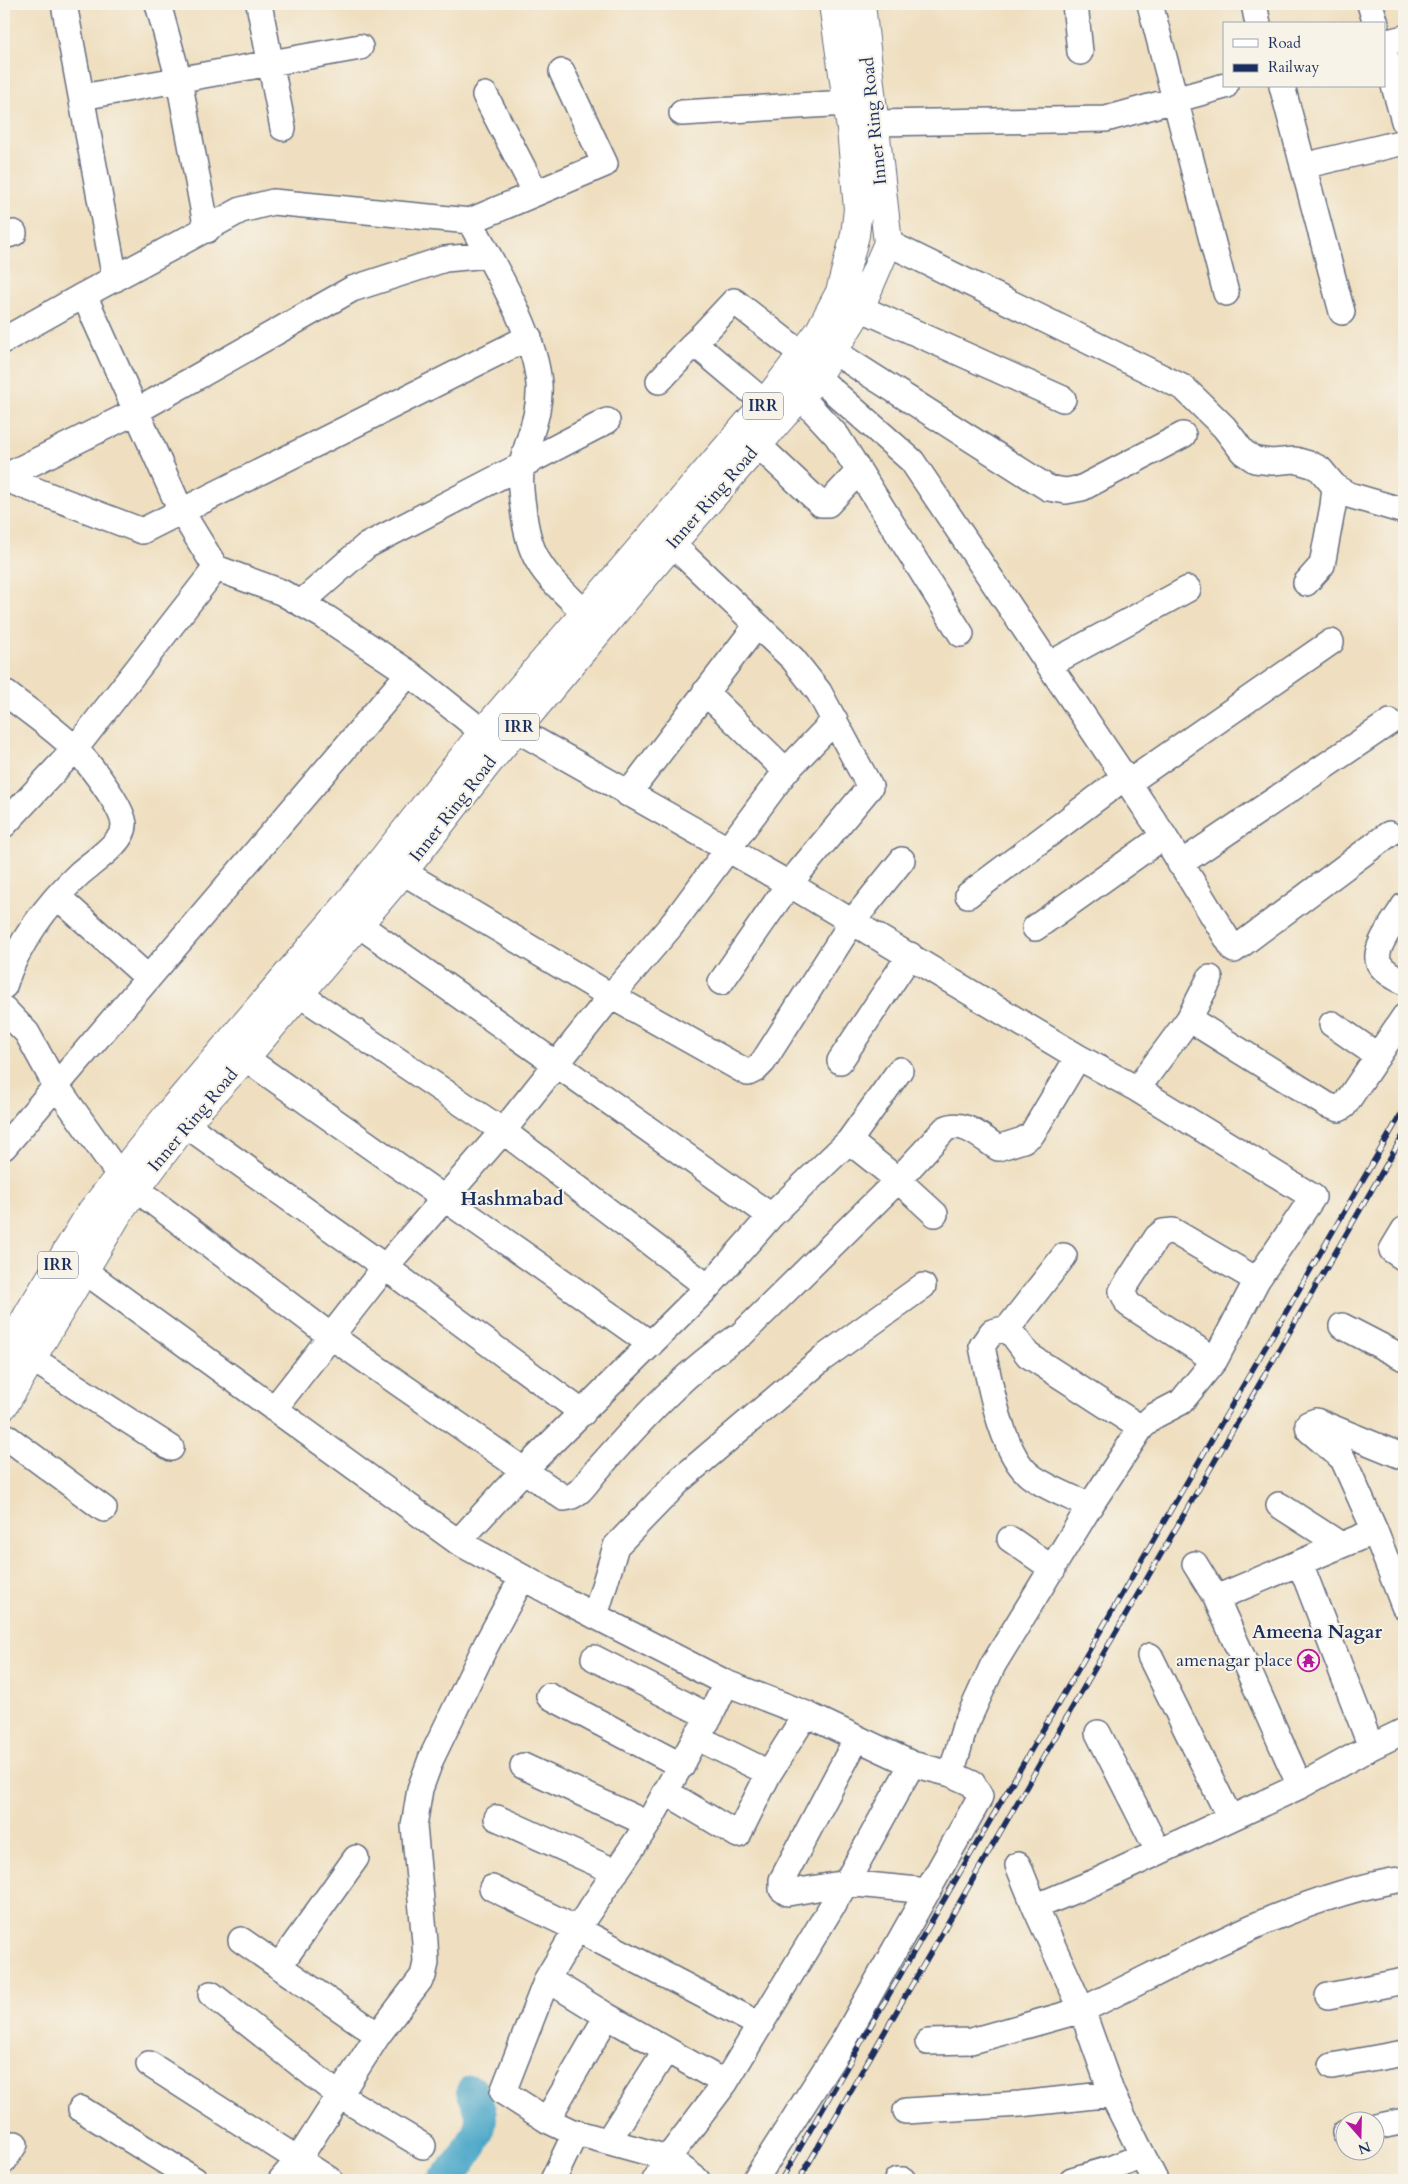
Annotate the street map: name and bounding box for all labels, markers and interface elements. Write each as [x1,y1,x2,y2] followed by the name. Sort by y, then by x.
[1223,22,1386,88] legend
[1268,33,1301,53] text: Road
[855,55,893,186] street label: Inner Ring Road
[1268,57,1319,77] text: Railway
[743,392,783,420] road number: IRR
[660,441,764,555] street label: Inner Ring Road
[499,714,539,740] road number: IRR
[404,750,503,867] street label: Inner Ring Road
[142,1062,244,1177] street label: Inner Ring Road
[460,1186,564,1212] district label: Hashmabad
[38,1252,78,1278] road number: IRR
[1252,1619,1382,1645] district label: Ameena Nagar
[1176,1648,1293,1673] place label: amenagar place
[1297,1648,1321,1672] temple icon: amenagar place
[1336,2112,1386,2162] north arrow
[1355,2137,1373,2159] text: N

